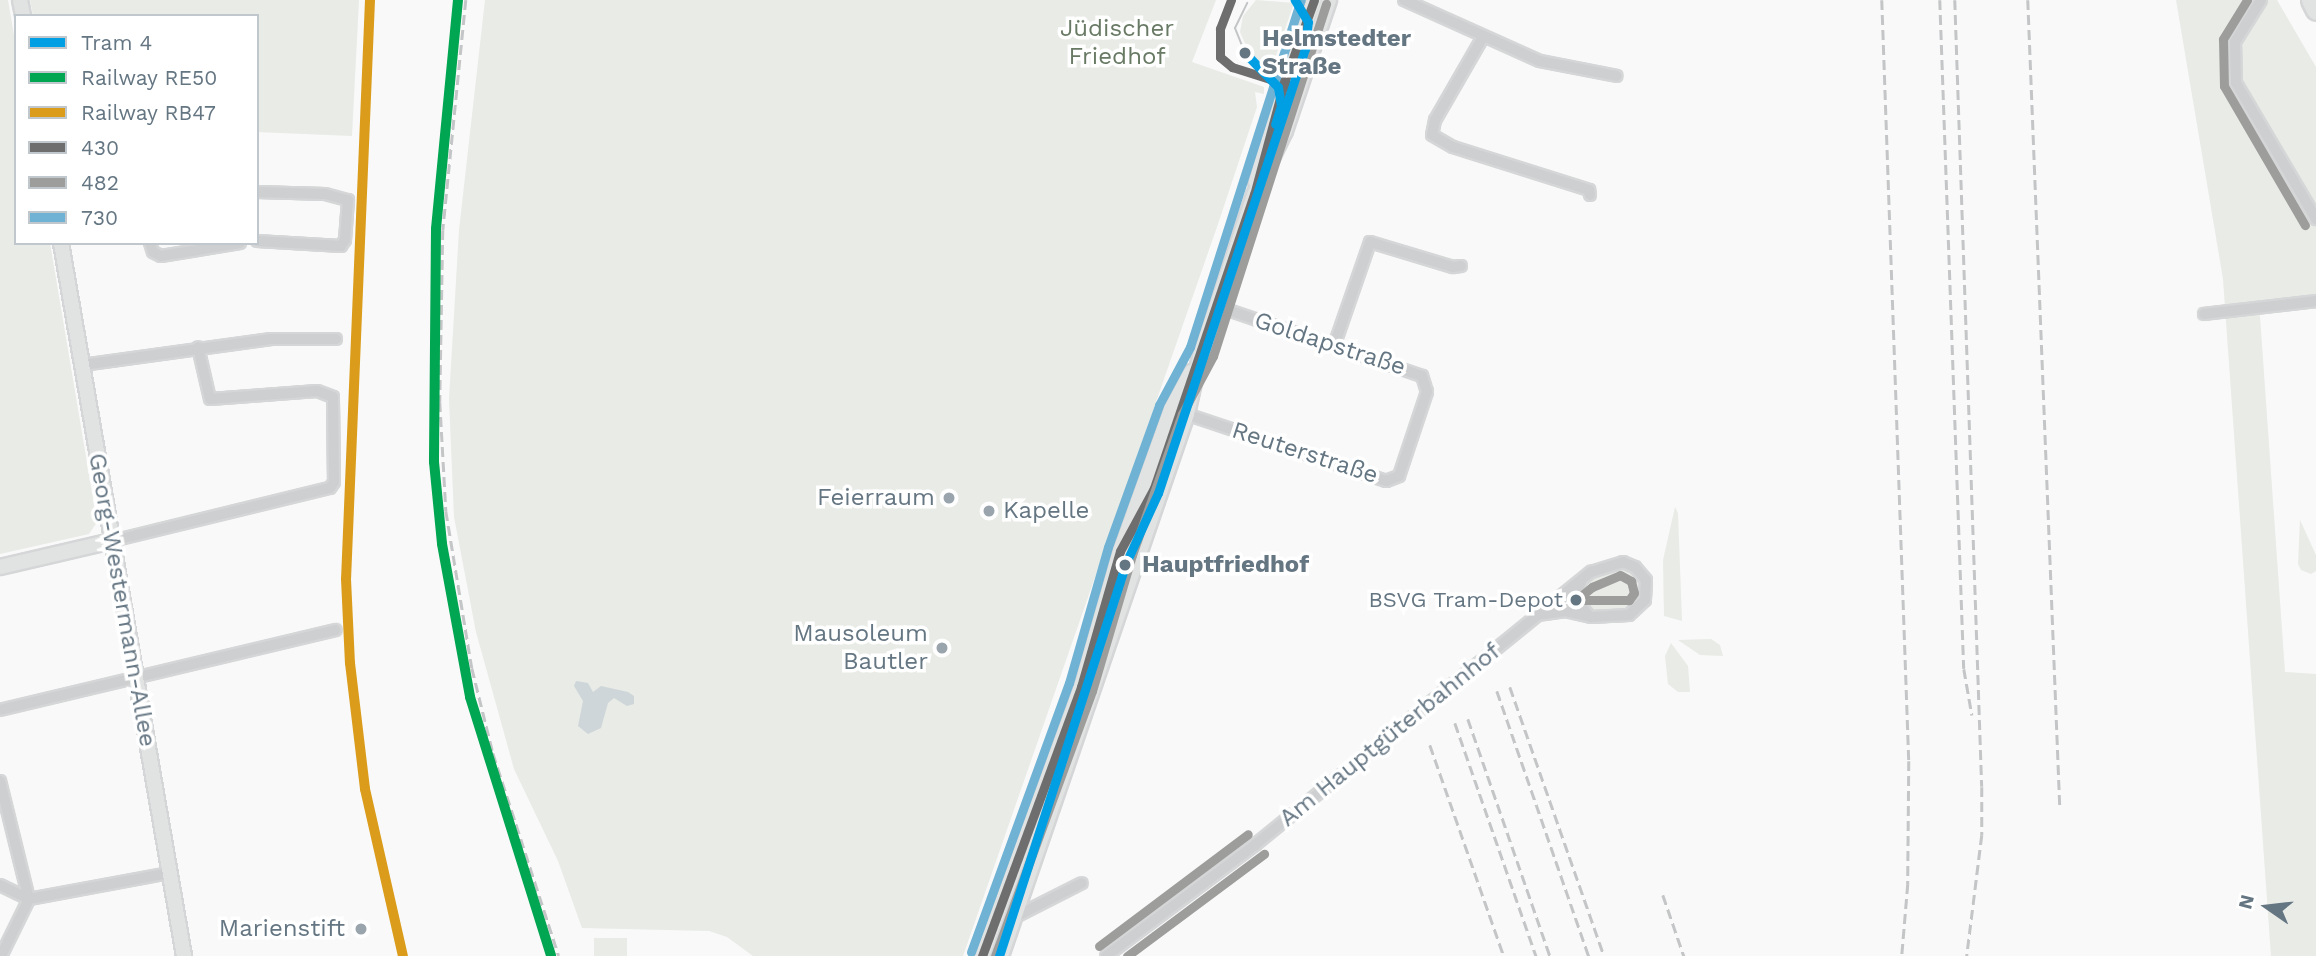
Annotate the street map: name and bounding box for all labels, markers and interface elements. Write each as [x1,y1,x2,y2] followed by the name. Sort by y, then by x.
[14,14,259,245] legend
[1060,15,1174,71] park label: Jüdischer Friedhof
[1262,25,1411,81] place label: Helmstedter Straße
[81,30,152,55] text: Tram 4
[1234,42,1256,64] marker: Helmstedter Straße
[81,65,217,90] text: Railway RE50
[81,100,216,125] text: Railway RB47
[81,135,119,160] text: 430
[81,170,119,195] text: 482
[81,205,118,230] text: 730
[1251,306,1409,382] street label: Goldapstraße
[1228,416,1382,490] street label: Reuterstraße
[82,451,162,749] street label: Georg-Westermann-Allee
[817,484,935,512] place label: Feierraum
[941,490,957,506] marker: Feierraum
[1003,497,1089,525] place label: Kapelle
[981,503,997,519] marker: Kapelle
[1142,551,1309,579] place label: Hauptfriedhof
[1114,554,1136,576] marker: Hauptfriedhof
[1368,587,1563,613] place label: BSVG Tram-Depot
[1569,593,1583,607] marker: BSVG Tram-Depot
[793,620,928,676] place label: Mausoleum Bautler
[1274,637,1506,833] street label: Am Hauptgüterbahnhof
[934,640,950,656] marker: Mausoleum Bautler
[2232,872,2302,942] north arrow
[2233,892,2259,911] text: N
[219,915,345,943] place label: Marienstift
[351,919,371,939] marker: Marienstift

